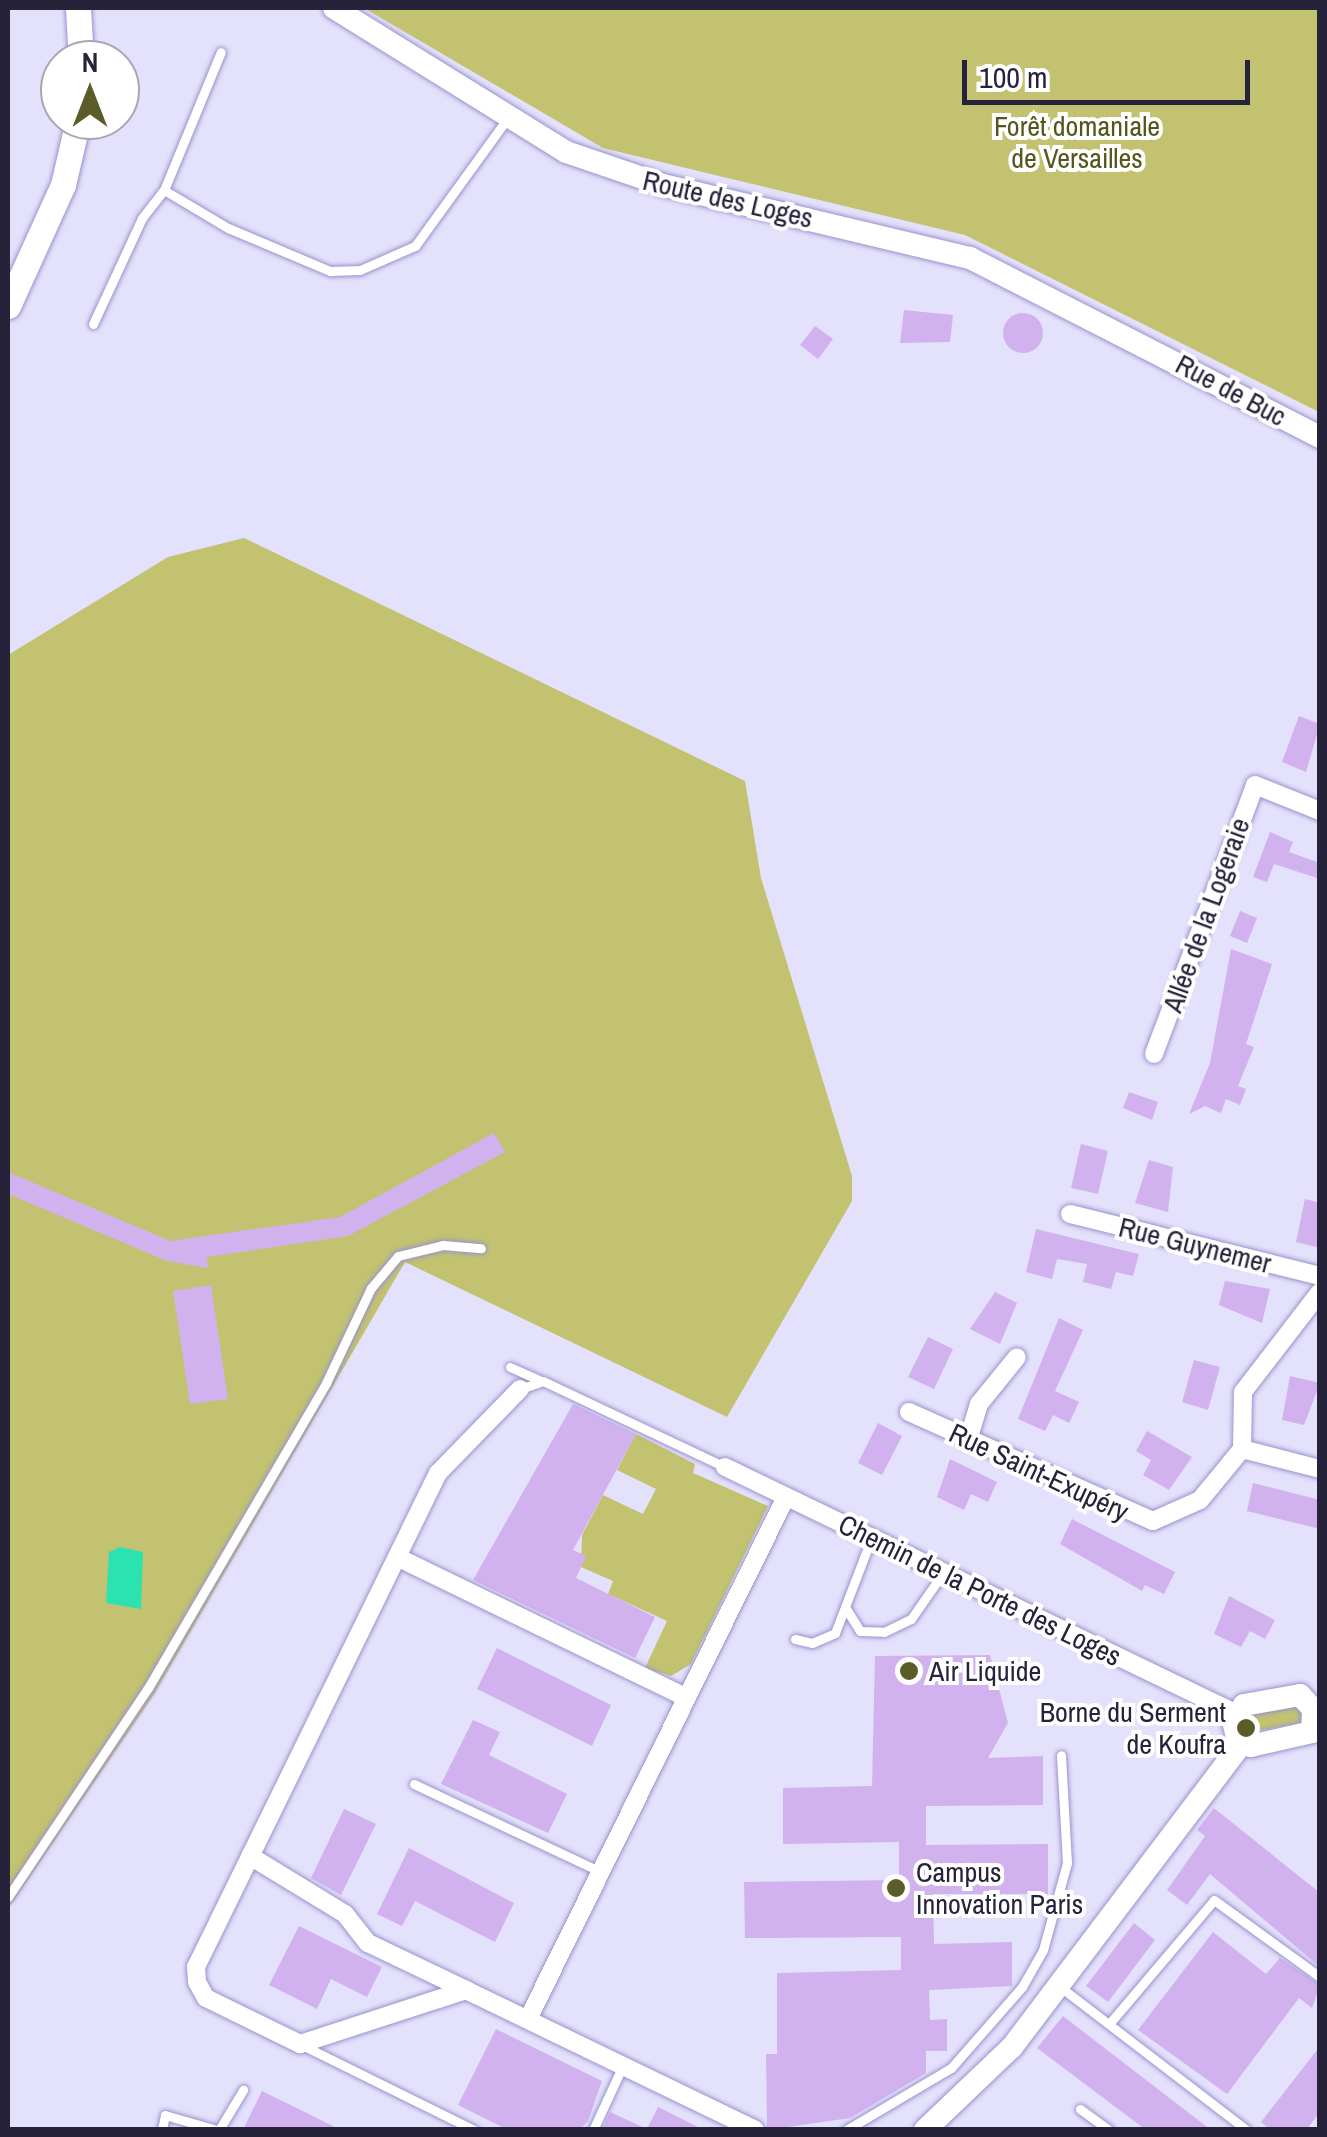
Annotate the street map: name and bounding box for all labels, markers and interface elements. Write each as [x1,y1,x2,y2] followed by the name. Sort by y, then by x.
[40,40,140,140] north arrow
[967,40,1254,102] scale bar
[82,43,98,81] text: N
[979,57,1047,97] text: 100 m
[994,109,1160,175] park label: Forêt domaniale de Versailles
[640,163,816,235] street label: Route des Loges
[1170,347,1292,433] street label: Rue de Buc
[1155,813,1257,1017] street label: Allée de la Logeraie
[1115,1210,1275,1280] street label: Rue Guynemer
[944,1416,1134,1528] street label: Rue Saint-Exupéry
[833,1507,1127,1673] street label: Chemin de la Porte des Loges
[929,1654,1041,1688] place label: Air Liquide
[898,1660,920,1682] marker: Air Liquide
[1040,1695,1226,1761] place label: Borne du Serment de Koufra
[1235,1717,1257,1739] marker: Borne du Serment de Koufra
[916,1855,1083,1921] place label: Campus Innovation Paris
[885,1877,907,1899] marker: Campus Innovation Paris

